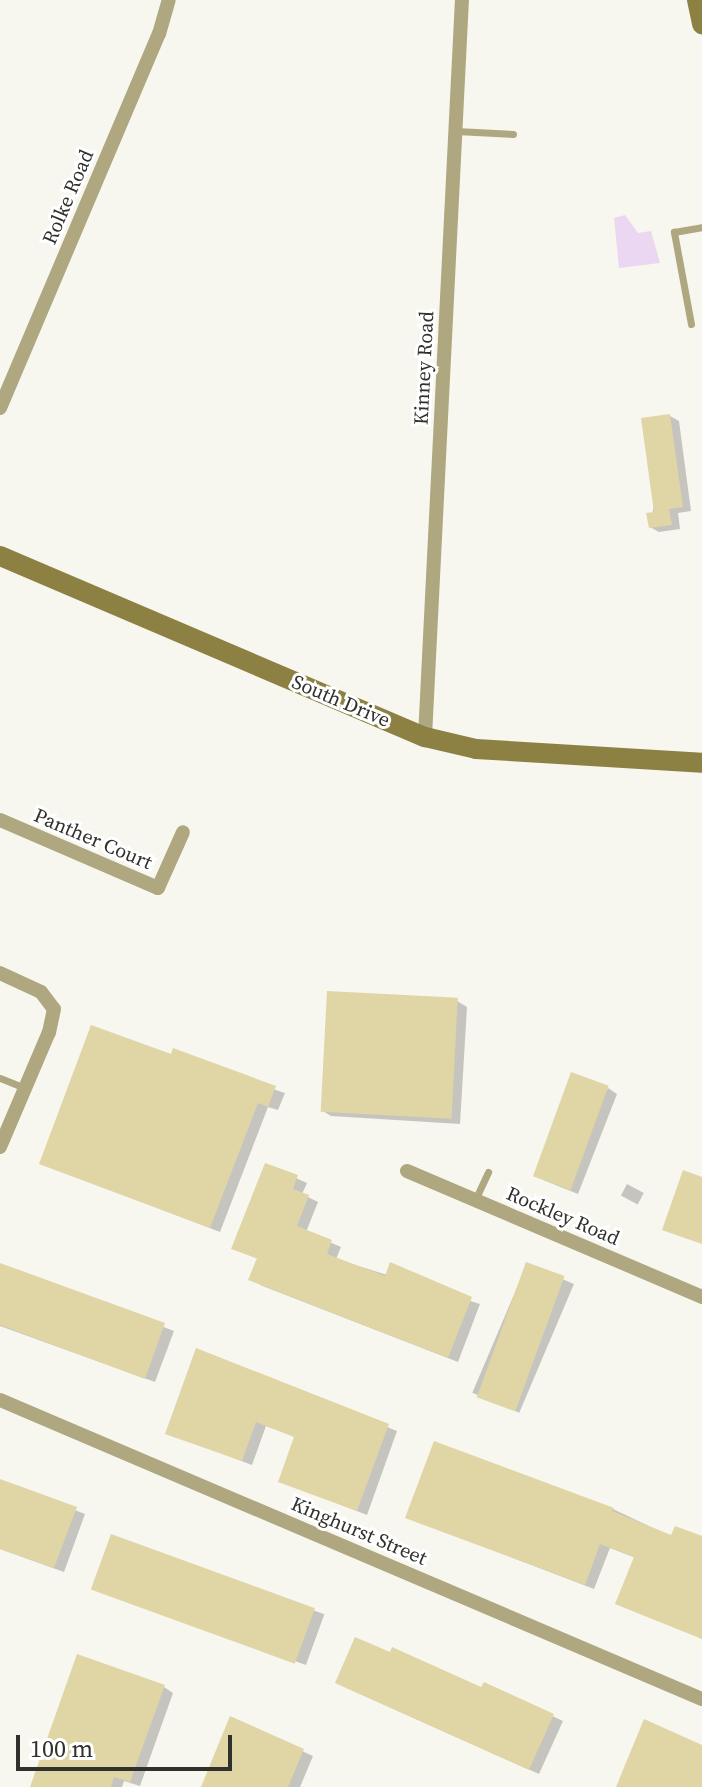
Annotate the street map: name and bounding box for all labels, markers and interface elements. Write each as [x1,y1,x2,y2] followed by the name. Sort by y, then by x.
[37,146,99,248] street label: Rolke Road
[409,311,439,425] street label: Kinney Road
[288,670,394,732] street label: South Drive
[30,803,156,875] street label: Panther Court
[503,1181,623,1251] street label: Rockley Road
[288,1492,430,1570] street label: Kinghurst Street
[20,1719,236,1769] scale bar
[30,1732,93,1765] text: 100 m

